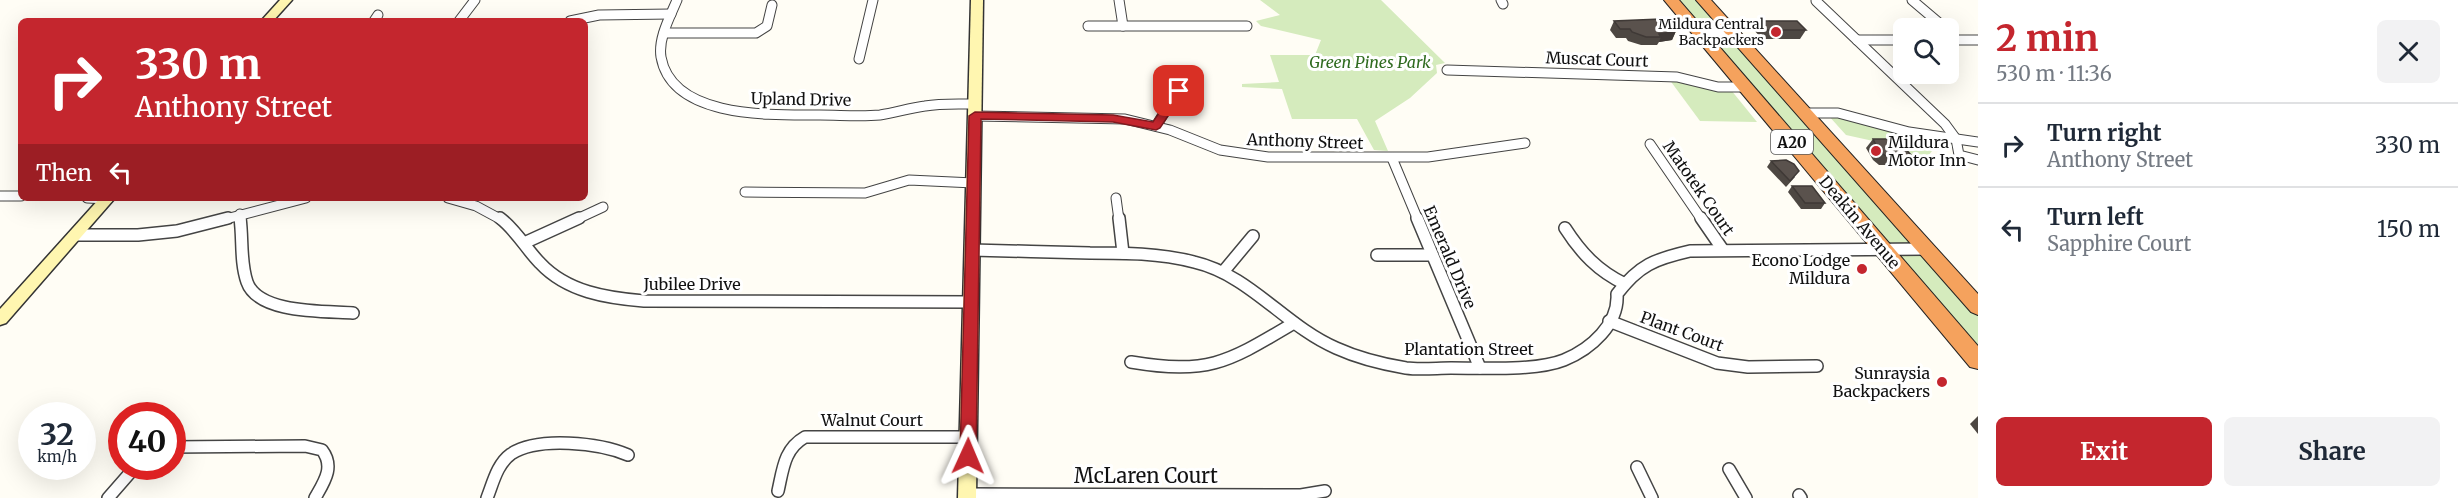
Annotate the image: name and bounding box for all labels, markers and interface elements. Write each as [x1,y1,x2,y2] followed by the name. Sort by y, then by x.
[1658,15,1765,49] place label: Mildura Central Backpackers
[1996,16,2099,61] text: 2 min
[1893,18,1959,84] map controls
[1893,18,1959,84] button: search
[2377,20,2440,83] button: close
[1769,25,1783,39] marker: Mildura Central Backpackers
[135,38,261,90] text: 330 m
[36,42,114,120] icon: right
[1545,47,1649,71] street label: Muscat Court
[1309,52,1431,72] park label: Green Pines Park
[1996,61,2112,86] text: 530 m · 11:36
[1153,65,1204,116] pin
[1162,74,1195,107] icon: arrive
[751,88,851,110] street label: Upland Drive
[135,90,332,124] text: Anthony Street
[2047,119,2161,147] text: Turn right
[1245,129,1364,153] street label: Anthony Street
[1996,129,2029,162] icon: right
[1771,130,1813,154] road number: A20
[2375,131,2440,159] text: 330 m
[1888,132,1967,170] place label: Mildura Motor Inn
[1659,137,1739,240] street label: Matotek Court
[1869,144,1883,158] marker: Mildura Motor Inn
[2047,147,2193,172] text: Anthony Street
[104,156,137,189] icon: left
[36,159,92,187] text: Then
[1815,171,1905,273] street label: Deakin Avenue
[1419,203,1481,311] street label: Emerald Drive
[2047,203,2144,231] text: Turn left
[1996,213,2029,246] icon: left
[2377,215,2440,243] text: 150 m
[2047,231,2191,256] text: Sapphire Court
[1751,250,1850,288] place label: Econo Lodge Mildura
[1855,262,1869,276] marker: Econo Lodge Mildura
[642,274,741,294] street label: Jubilee Drive
[1638,307,1727,356] street label: Plant Court
[1404,339,1535,359] street label: Plantation Street
[1833,363,1930,401] place label: Sunraysia Backpackers
[1935,375,1949,389] marker: Sunraysia Backpackers
[108,402,186,480] speed limit sign: 40
[820,410,924,430] street label: Walnut Court
[40,415,74,453] text: 32
[1996,417,2212,486] button: Exit
[2224,417,2440,486] button: Share
[936,424,1000,488] position arrow
[37,447,77,466] text: km/h
[1074,463,1218,488] street label: McLaren Court

